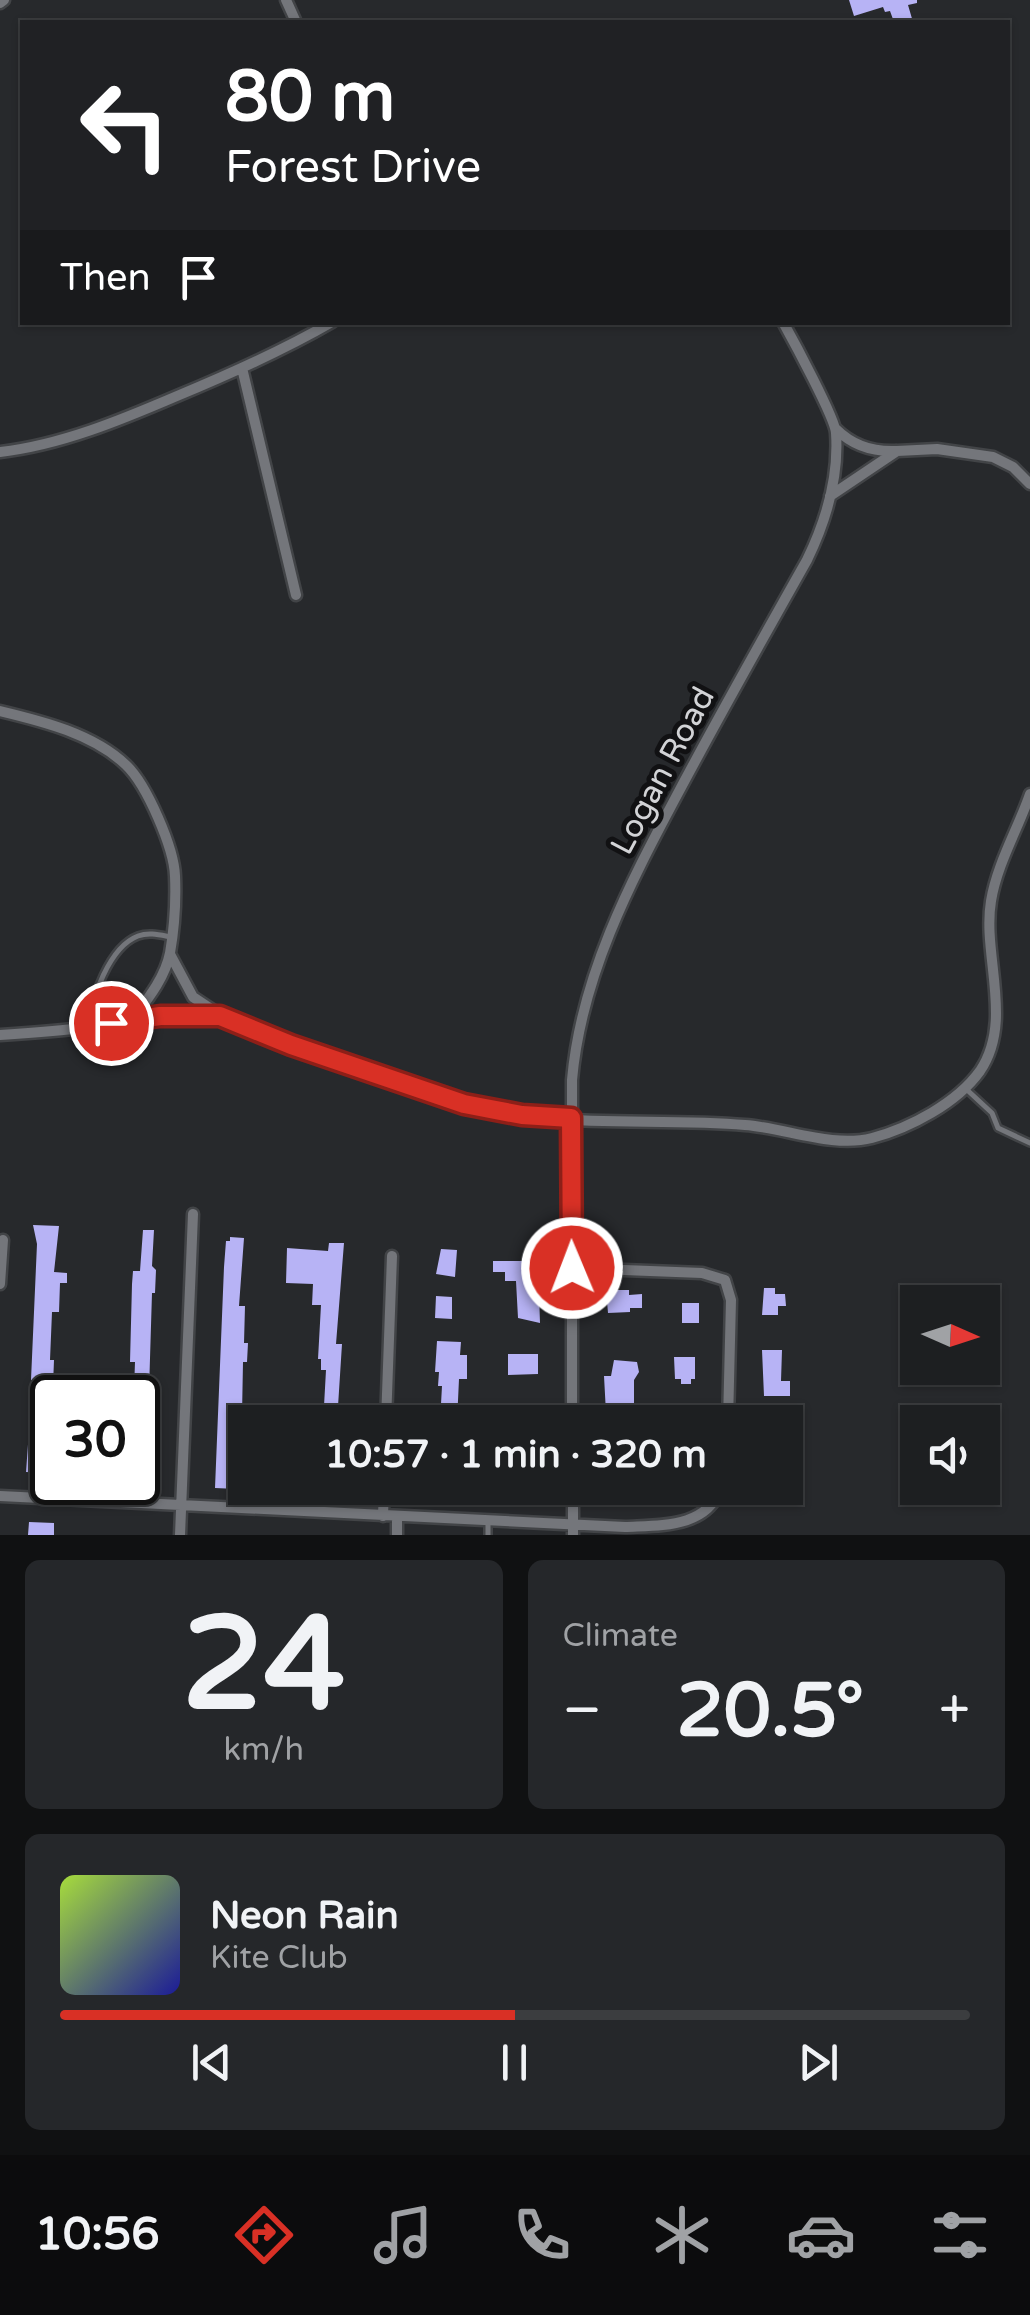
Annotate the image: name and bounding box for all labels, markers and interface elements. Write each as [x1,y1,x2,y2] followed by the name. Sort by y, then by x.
[225,56,395,140] text: 80 m
[60,60,190,190] icon: left
[225,141,481,195] text: Forest Drive
[171,250,226,305] icon: arrive
[60,255,151,301] text: Then
[603,681,723,861] street label: Logan Road
[69,981,154,1066] pin
[84,996,139,1051] icon: arrive
[520,1216,624,1320] position arrow
[900,1285,1000,1385] north arrow
[900,1285,1000,1505] map controls
[30,1375,160,1505] speed limit sign: 30
[900,1405,1000,1505] button: sound
[324,1432,707,1478] text: 10:57 · 1 min · 320 m
[182,1588,345,1744] text: 24
[563,1617,678,1655] text: Climate
[677,1666,864,1756] text: 20.5°
[563,1678,602,1744] text: −
[939,1678,970,1744] text: +
[224,1731,304,1769] text: km/h
[210,1893,399,1939] text: Neon Rain
[210,1939,348,1977] text: Kite Club
[184,2035,239,2090] icon: previous
[487,2035,542,2090] icon: pause
[791,2035,846,2090] icon: next
[229,2200,299,2270] icon: directions
[368,2200,438,2270] icon: music
[507,2200,577,2270] icon: phone
[647,2200,717,2270] icon: climate
[786,2200,856,2270] icon: car
[925,2200,995,2270] icon: filters
[35,2208,159,2262] text: 10:56

